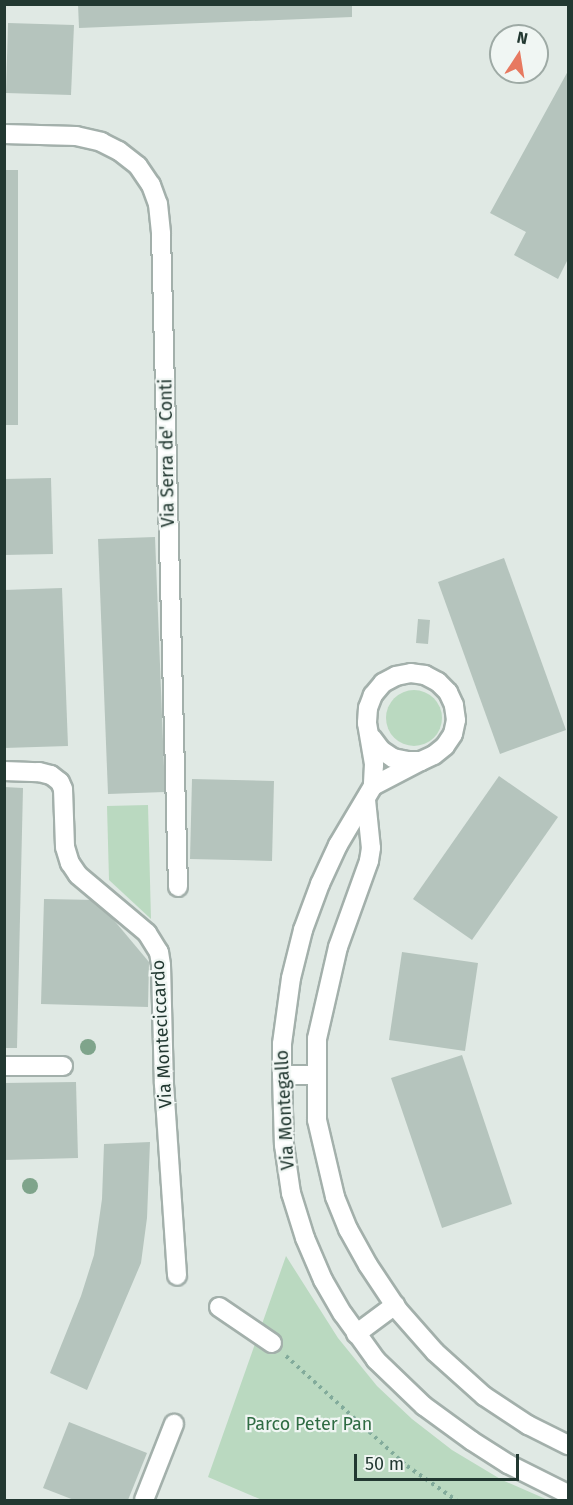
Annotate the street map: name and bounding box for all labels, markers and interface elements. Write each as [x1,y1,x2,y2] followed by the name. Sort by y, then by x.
[489,24,549,84] north arrow
[515,27,530,48] text: N
[155,379,179,527] street label: Via Serra de' Conti
[147,959,177,1109] street label: Via Monteciccardo
[271,1049,299,1171] street label: Via Montegallo
[246,1413,372,1435] park label: Parco Peter Pan
[357,1442,522,1480] scale bar
[365,1453,404,1475] text: 50 m

